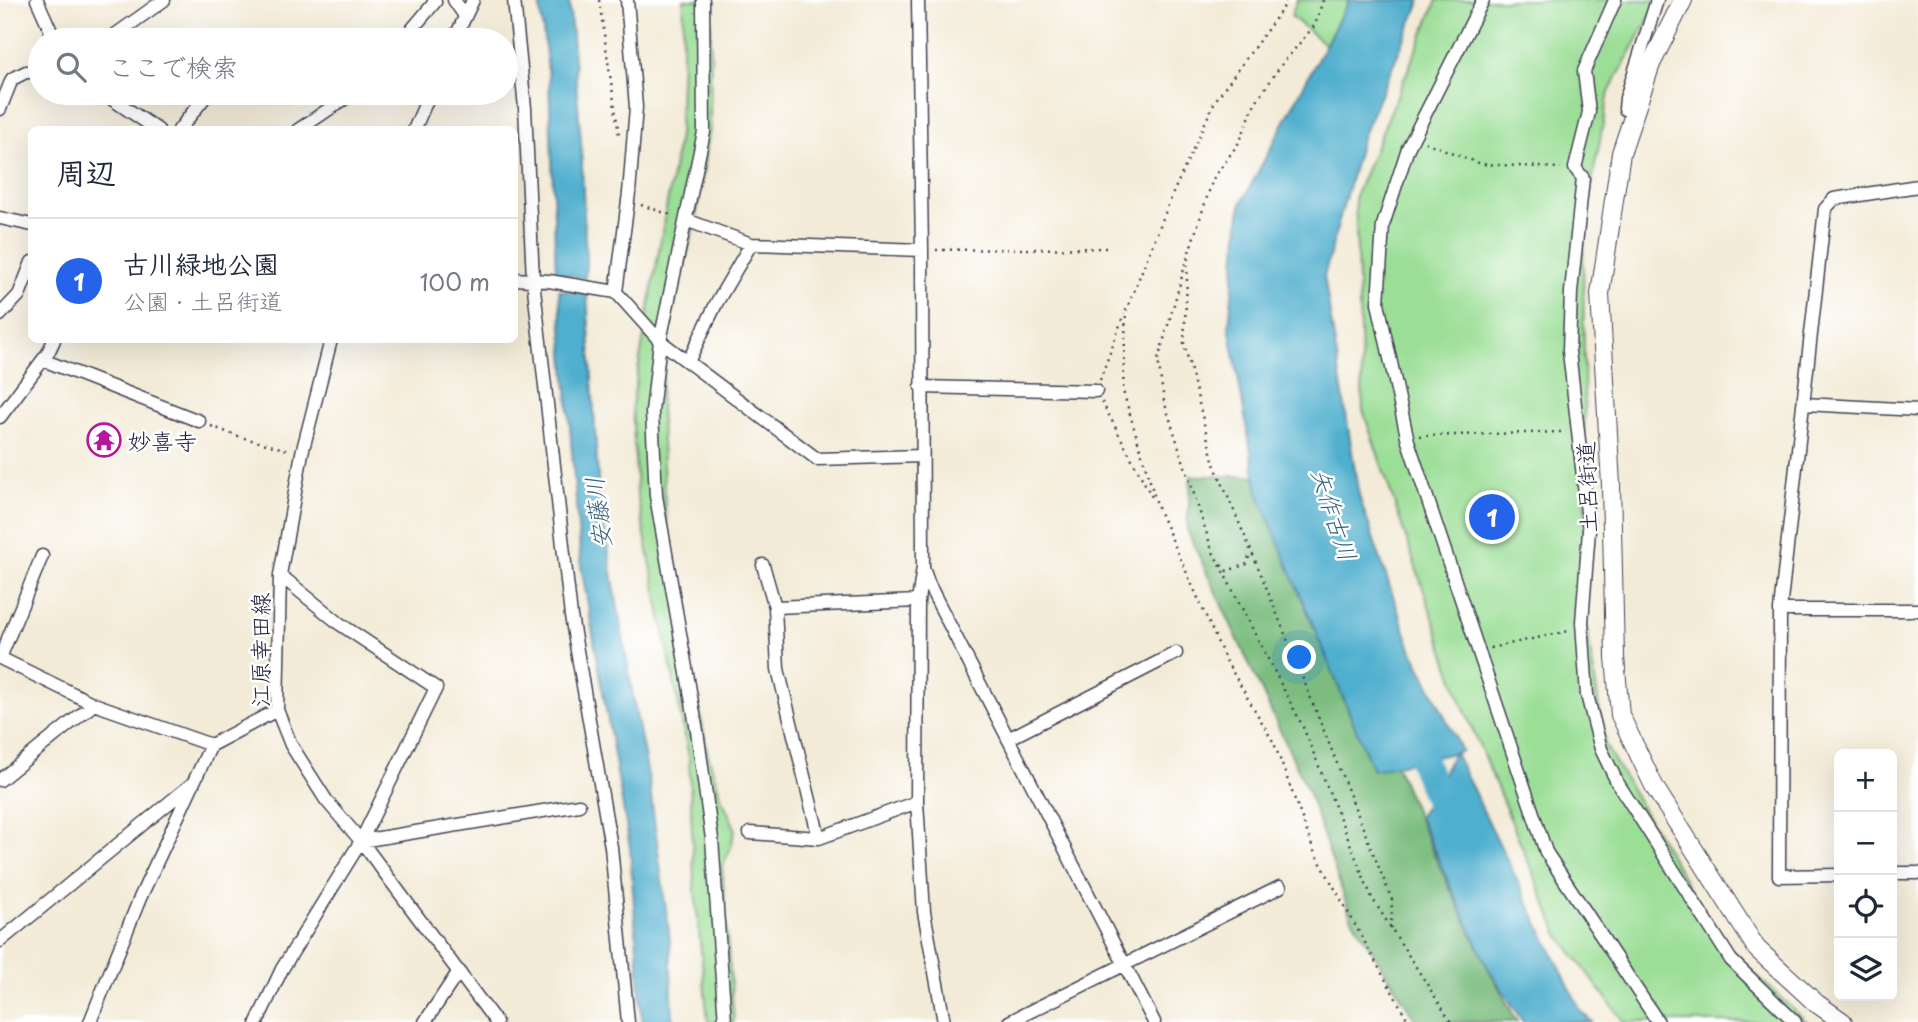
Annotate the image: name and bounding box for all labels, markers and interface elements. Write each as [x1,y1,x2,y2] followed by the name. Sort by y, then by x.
[28,28,518,105] search box
[108,47,238,86] text: ここで検索
[52,48,90,86] icon: search
[56,149,116,194] text: 周辺
[123,244,279,283] text: 古川緑地公園
[74,264,85,299] text: 1
[420,264,490,299] text: 100 m
[123,283,283,318] text: 公園 · 土呂街道
[85,421,123,459] temple icon: 妙喜寺
[128,423,197,458] place label: 妙喜寺
[1567,440,1605,534] street label: 土呂街道
[1303,463,1367,565] water label: 矢作古川
[575,475,619,551] water label: 安藤川
[1469,491,1515,543] pin: 1
[242,593,277,708] street label: 江原幸田線
[1282,640,1316,674] your location
[1834,749,1897,1001] map controls
[1834,749,1897,812] button: +
[1834,812,1897,875] button: −
[1834,875,1897,938] button: locate
[1834,938,1897,1001] button: layers

